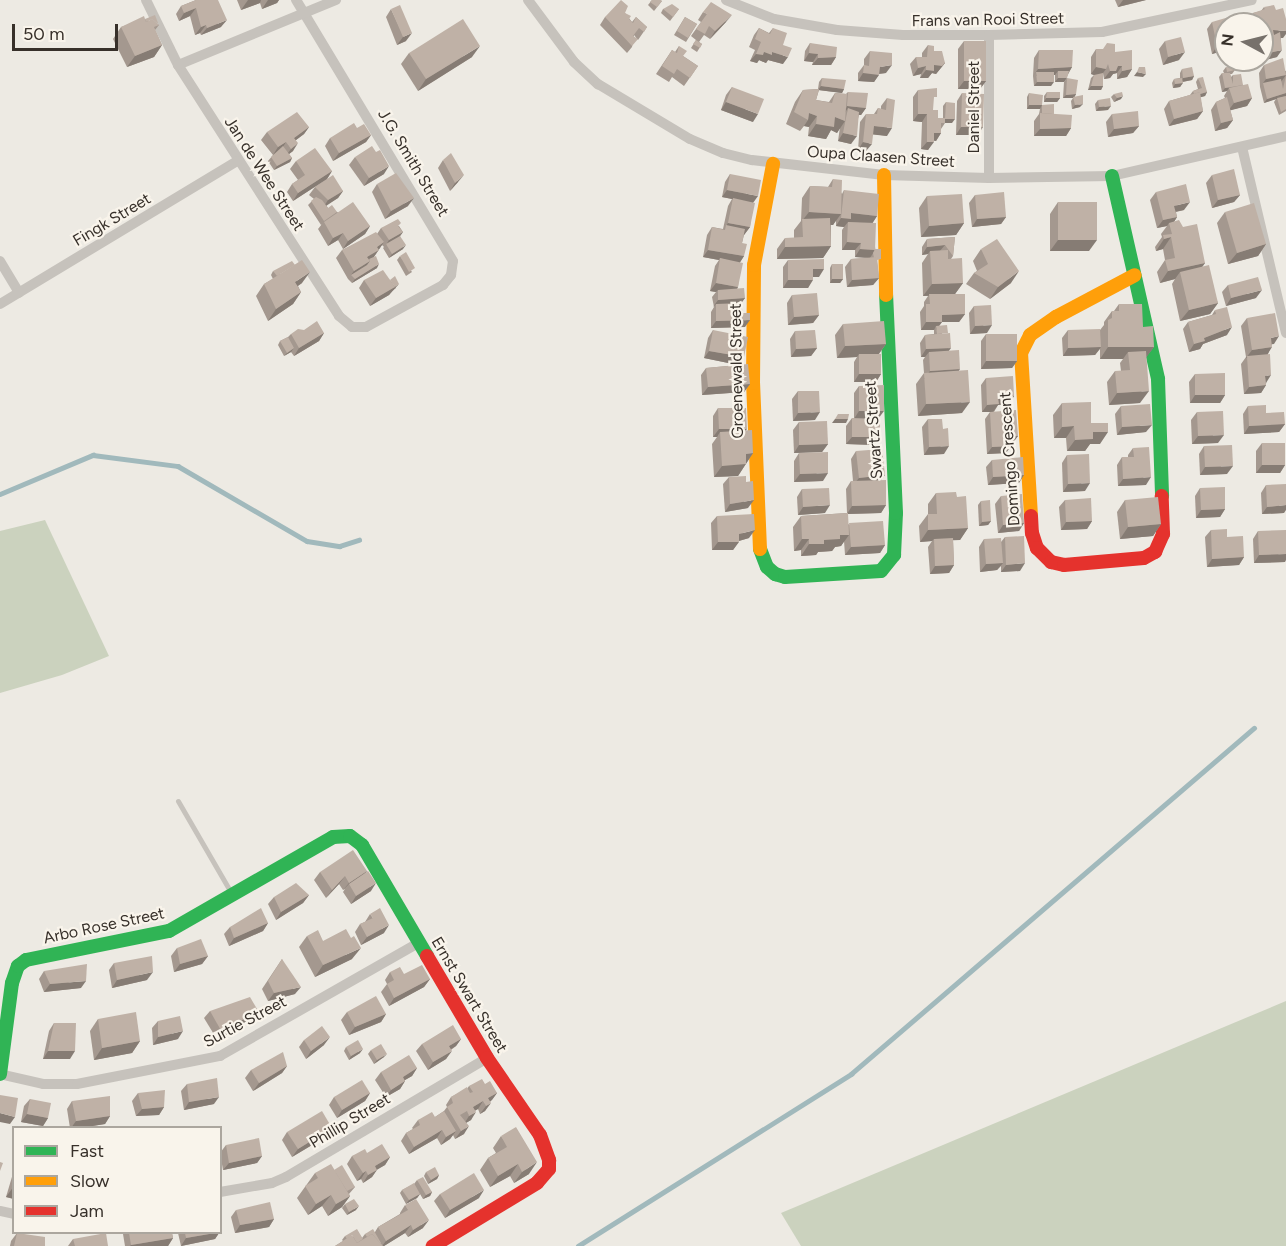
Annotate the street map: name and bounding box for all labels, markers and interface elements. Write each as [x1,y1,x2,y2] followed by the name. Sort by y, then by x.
[912,9,1064,31] street label: Frans van Rooi Street
[15,12,122,50] scale bar
[1214,12,1274,72] north arrow
[23,23,65,45] text: 50 m
[1217,33,1238,47] text: N
[964,61,984,153] street label: Daniel Street
[373,106,453,220] street label: J.G. Smith Street
[220,113,308,235] street label: Jan de Wee Street
[806,142,956,172] street label: Oupa Claasen Street
[70,189,154,251] street label: Fingk Street
[726,303,748,439] street label: Groenewald Street
[861,380,887,480] street label: Swartz Street
[996,391,1024,527] street label: Domingo Crescent
[42,904,166,948] street label: Arbo Rose Street
[427,934,511,1056] street label: Ernst Swart Street
[200,992,290,1052] street label: Surtie Street
[306,1089,394,1153] street label: Phillip Street
[12,1126,222,1234] legend
[70,1140,104,1162] text: Fast
[70,1170,109,1192] text: Slow
[70,1200,104,1222] text: Jam

